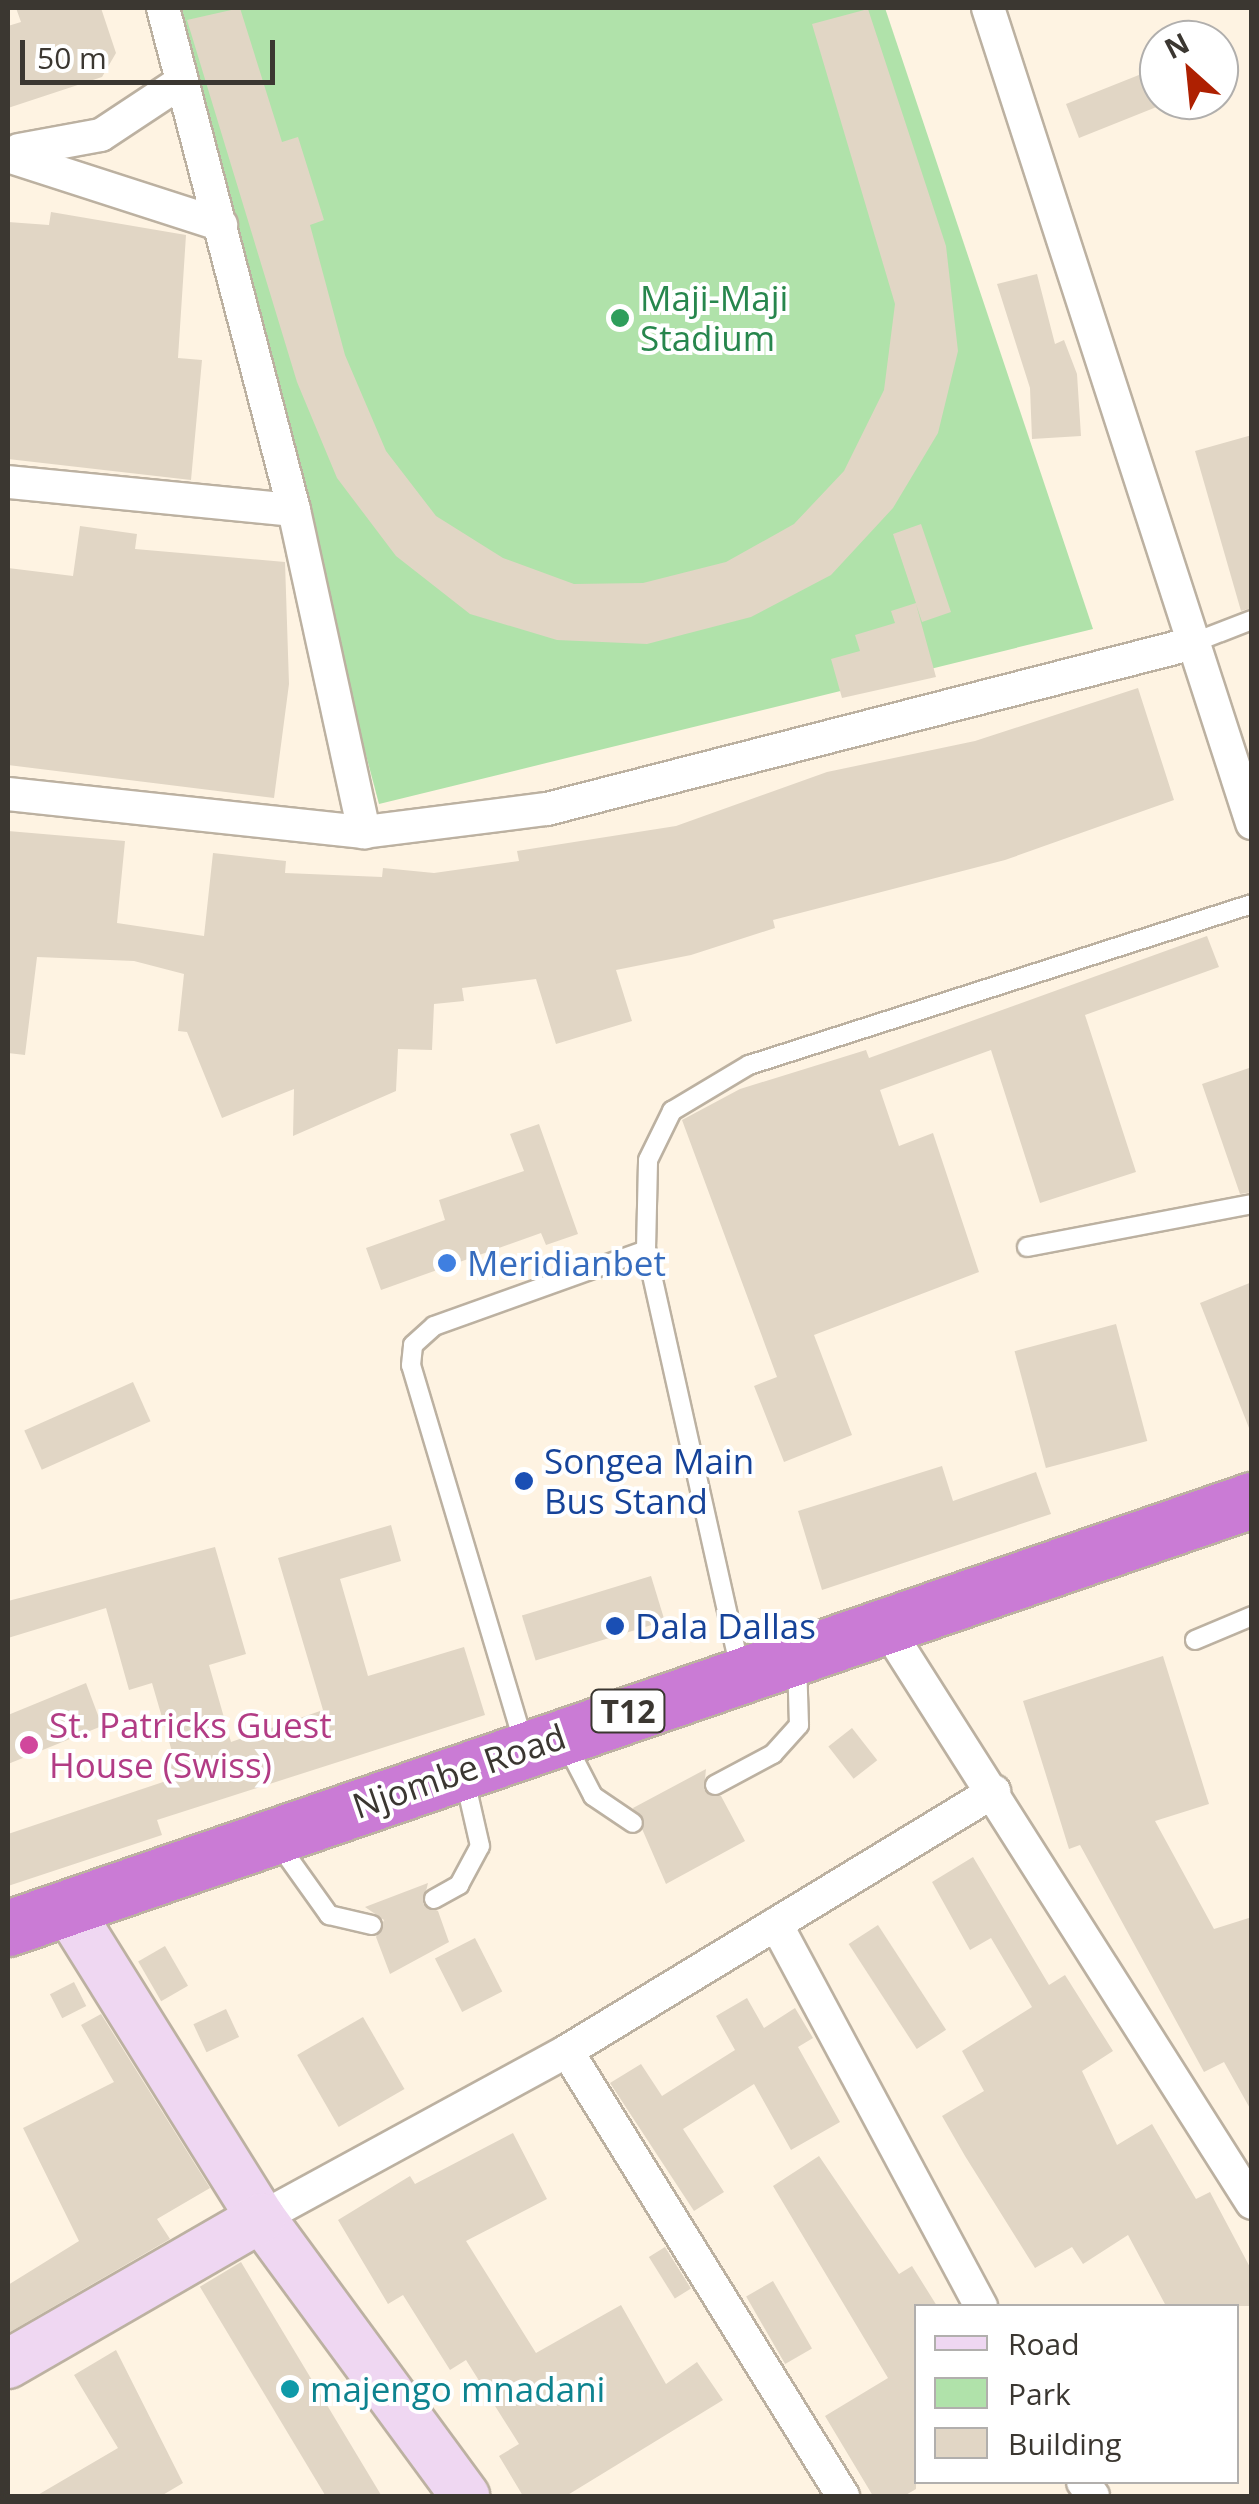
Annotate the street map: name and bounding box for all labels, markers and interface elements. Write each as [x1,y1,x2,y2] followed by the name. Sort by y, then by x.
[25,20,280,82] scale bar
[1139,20,1239,120] north arrow
[1158,23,1195,67] text: N
[37,37,107,78] text: 50 m
[640,277,788,359] place label: Maji-Maji Stadium
[609,307,631,329] marker: Maji-Maji Stadium
[467,1242,666,1284] place label: Meridianbet
[436,1252,458,1274] marker: Meridianbet
[544,1440,754,1522] place label: Songea Main Bus Stand
[513,1470,535,1492] marker: Songea Main Bus Stand
[635,1605,816,1647] place label: Dala Dallas
[604,1615,626,1637] marker: Dala Dallas
[588,1684,668,1738] road number: T12
[49,1704,332,1786] place label: St. Patricks Guest House (Swiss)
[347,1715,571,1827] street label: Njombe Road
[18,1734,40,1756] marker: St. Patricks Guest House (Swiss)
[914,2304,1239,2484] legend
[1008,2323,1080,2364] text: Road
[310,2368,605,2410] place label: majengo mnadani
[1008,2373,1071,2414] text: Park
[279,2378,301,2400] marker: majengo mnadani
[1008,2423,1122,2464] text: Building

